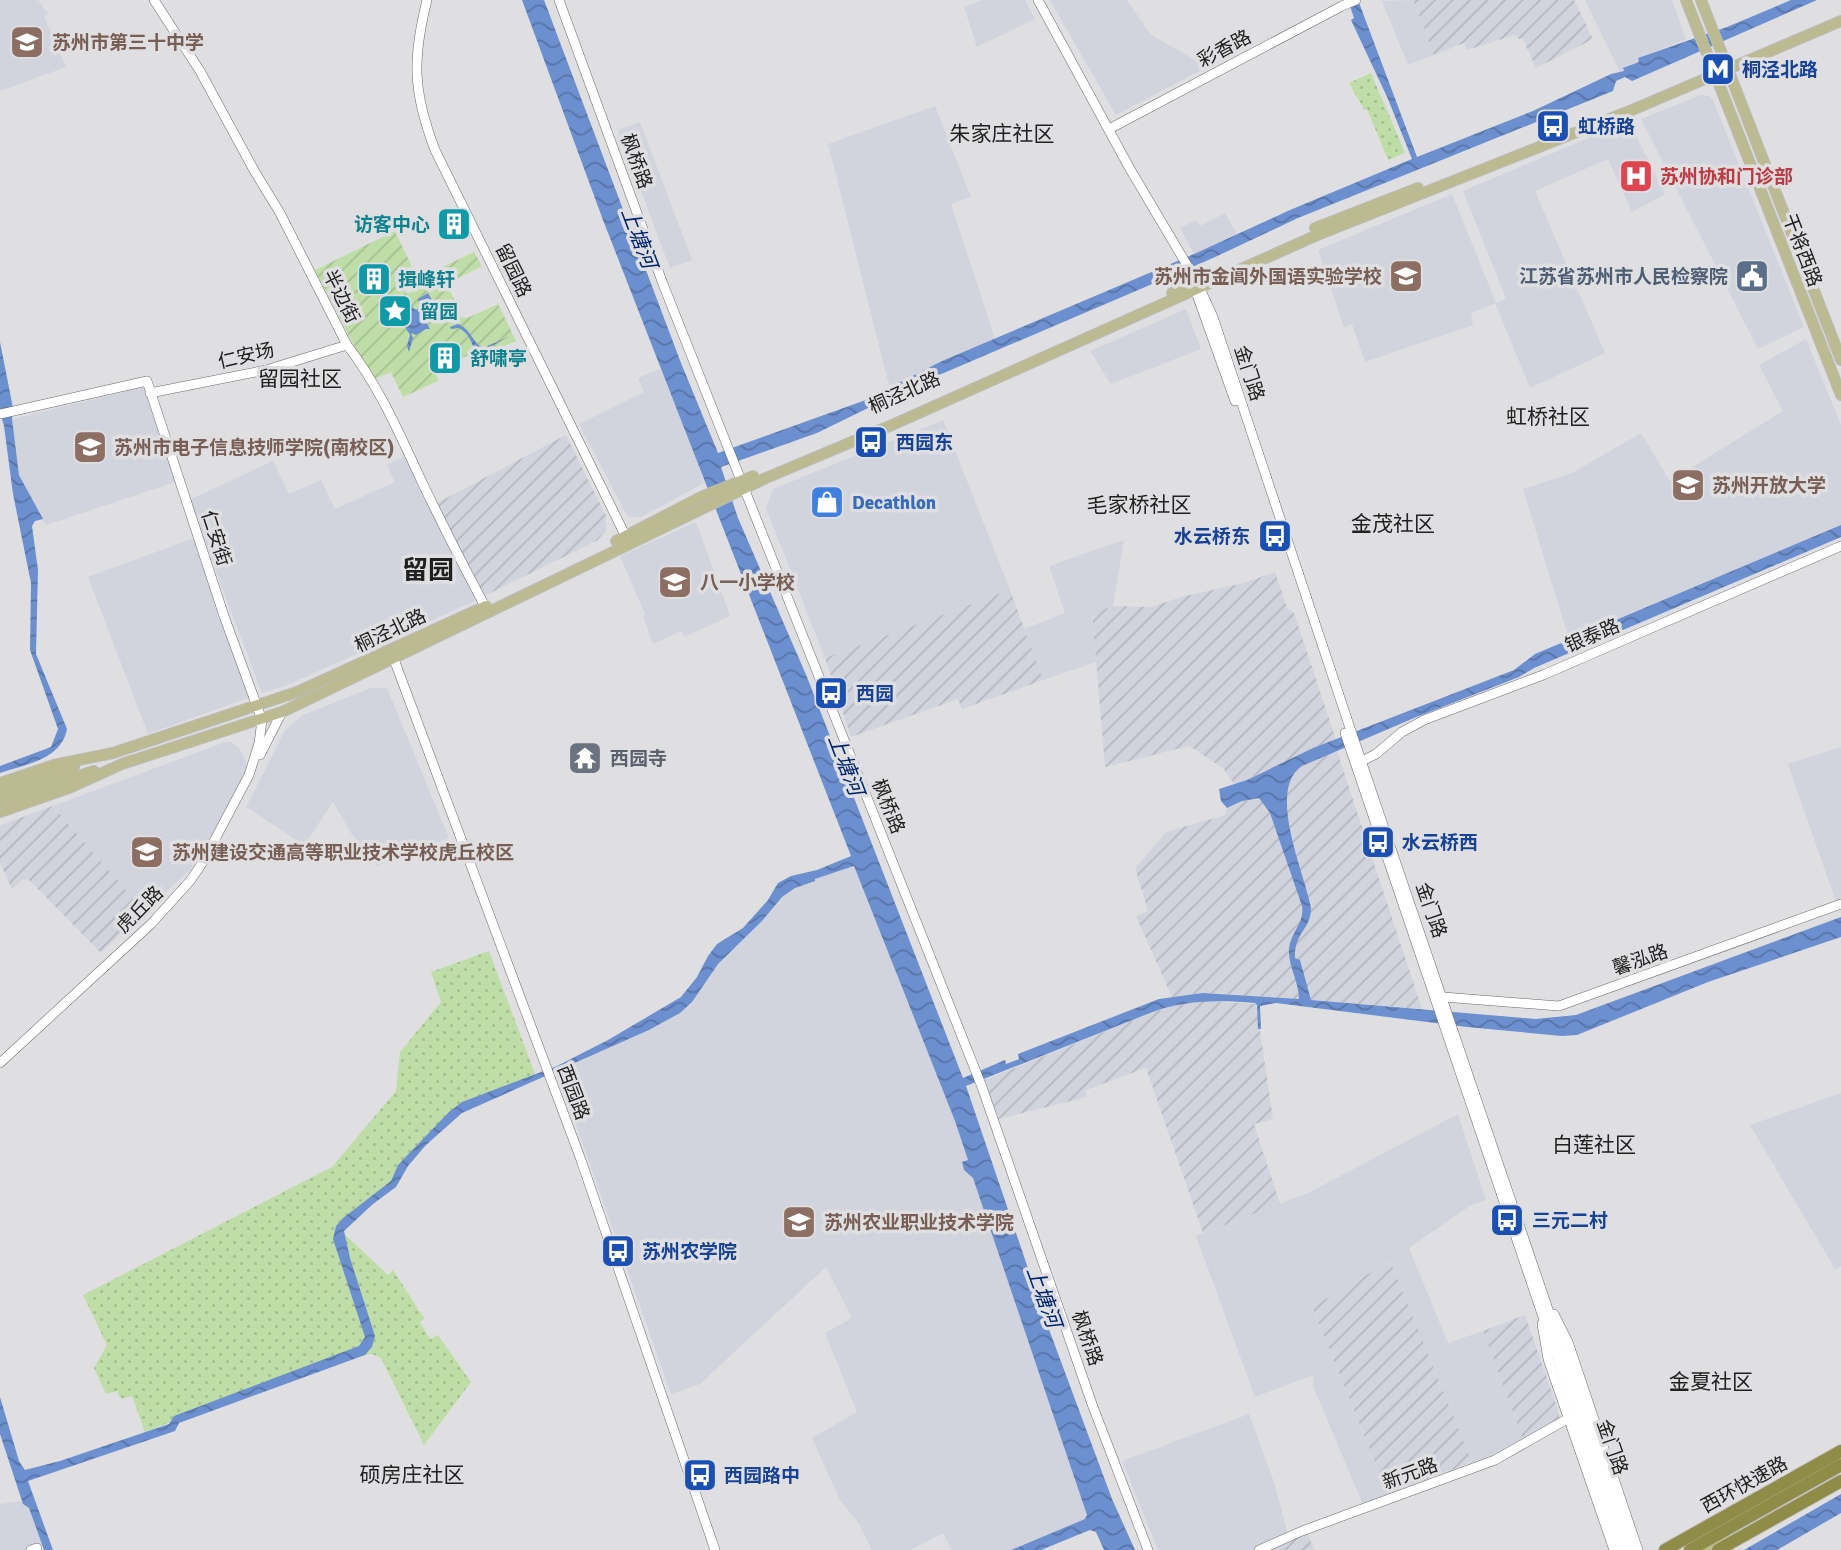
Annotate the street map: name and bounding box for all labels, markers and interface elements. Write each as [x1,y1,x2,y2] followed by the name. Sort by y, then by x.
[8,23,46,61] school or university icon: 苏州市第三十中学
[1194,25,1255,73] street label: 彩香路
[52,31,204,55] place label: 苏州市第三十中学
[1699,50,1737,88] metro station icon: 桐泾北路
[1742,58,1818,82] place label: 桐泾北路
[1534,107,1572,145] bus stop icon: 虹桥路
[1578,115,1635,139] place label: 虹桥路
[950,121,1055,147] district label: 朱家庄社区
[615,130,657,192] street label: 枫桥路
[1617,157,1655,195] hospital icon: 苏州协和门诊部
[1660,165,1793,189] place label: 苏州协和门诊部
[616,204,664,276] water label: 上塘河
[435,205,473,243] building icon: 访客中心
[1777,211,1827,290] street label: 干将西路
[354,213,430,237] place label: 访客中心
[490,240,536,301] street label: 留园路
[1387,257,1425,295] school or university icon: 苏州市金阊外国语实验学校
[1733,257,1771,295] public building icon: 江苏省苏州市人民检察院
[355,260,393,298] building icon: 揖峰轩
[1154,265,1382,289] place label: 苏州市金阊外国语实验学校
[1519,265,1728,289] place label: 江苏省苏州市人民检察院
[317,266,365,327] street label: 半边街
[398,268,455,292] place label: 揖峰轩
[376,292,414,330] place icon: 留园
[420,300,458,324] place label: 留园
[216,338,277,374] street label: 仁安场
[426,339,464,377] building icon: 舒啸亭
[1229,342,1269,404] street label: 金门路
[470,347,527,371] place label: 舒啸亭
[258,366,342,392] district label: 留园社区
[865,366,944,419] street label: 桐泾北路
[1506,404,1590,430] district label: 虹桥社区
[852,423,890,461] bus stop icon: 西园东
[71,428,109,466] school or university icon: 苏州市电子信息技师学院(南校区)
[896,431,953,455] place label: 西园东
[114,436,394,460] place label: 苏州市电子信息技师学院(南校区)
[1669,466,1707,504] school or university icon: 苏州开放大学
[1712,474,1826,498] place label: 苏州开放大学
[808,483,846,521] shop icon: Decathlon
[852,491,936,515] place label: Decathlon
[1087,492,1192,518] district label: 毛家桥社区
[196,507,236,569] street label: 仁安街
[1351,511,1435,537] district label: 金茂社区
[1256,517,1294,555] bus stop icon: 水云桥东
[1174,525,1250,549] place label: 水云桥东
[402,555,454,587] district label: 留园
[656,563,694,601] school or university icon: 八一小学校
[700,571,795,595] place label: 八一小学校
[351,604,430,658] street label: 桐泾北路
[1561,614,1623,658] street label: 银泰路
[812,674,850,712] bus stop icon: 西园
[856,682,894,706] place label: 西园
[823,731,871,803] water label: 上塘河
[566,739,604,777] temple icon: 西园寺
[610,747,667,771] place label: 西园寺
[866,775,910,837] street label: 枫桥路
[1359,823,1397,861] bus stop icon: 水云桥西
[1402,831,1478,855] place label: 水云桥西
[128,833,166,871] school or university icon: 苏州建设交通高等职业技术学校虎丘校区
[172,841,514,865] place label: 苏州建设交通高等职业技术学校虎丘校区
[1410,879,1452,941] street label: 金门路
[111,881,168,938] street label: 虎丘路
[1609,939,1671,981] street label: 馨泓路
[552,1061,594,1123] street label: 西园路
[1552,1132,1636,1158] district label: 白莲社区
[1488,1201,1526,1239] bus stop icon: 三元二村
[780,1203,818,1241] school or university icon: 苏州农业职业技术学院
[1532,1209,1608,1233] place label: 三元二村
[824,1211,1014,1235] place label: 苏州农业职业技术学院
[599,1232,637,1270] bus stop icon: 苏州农学院
[642,1240,737,1264] place label: 苏州农学院
[1021,1263,1068,1335] water label: 上塘河
[1066,1307,1108,1369] street label: 枫桥路
[1669,1369,1753,1395] district label: 金夏社区
[1591,1416,1633,1478] street label: 金门路
[1697,1451,1792,1518] street label: 西环快速路
[1379,1453,1441,1495] street label: 新元路
[681,1456,719,1494] bus stop icon: 西园路中
[360,1462,465,1488] district label: 硕房庄社区
[724,1464,800,1488] place label: 西园路中

